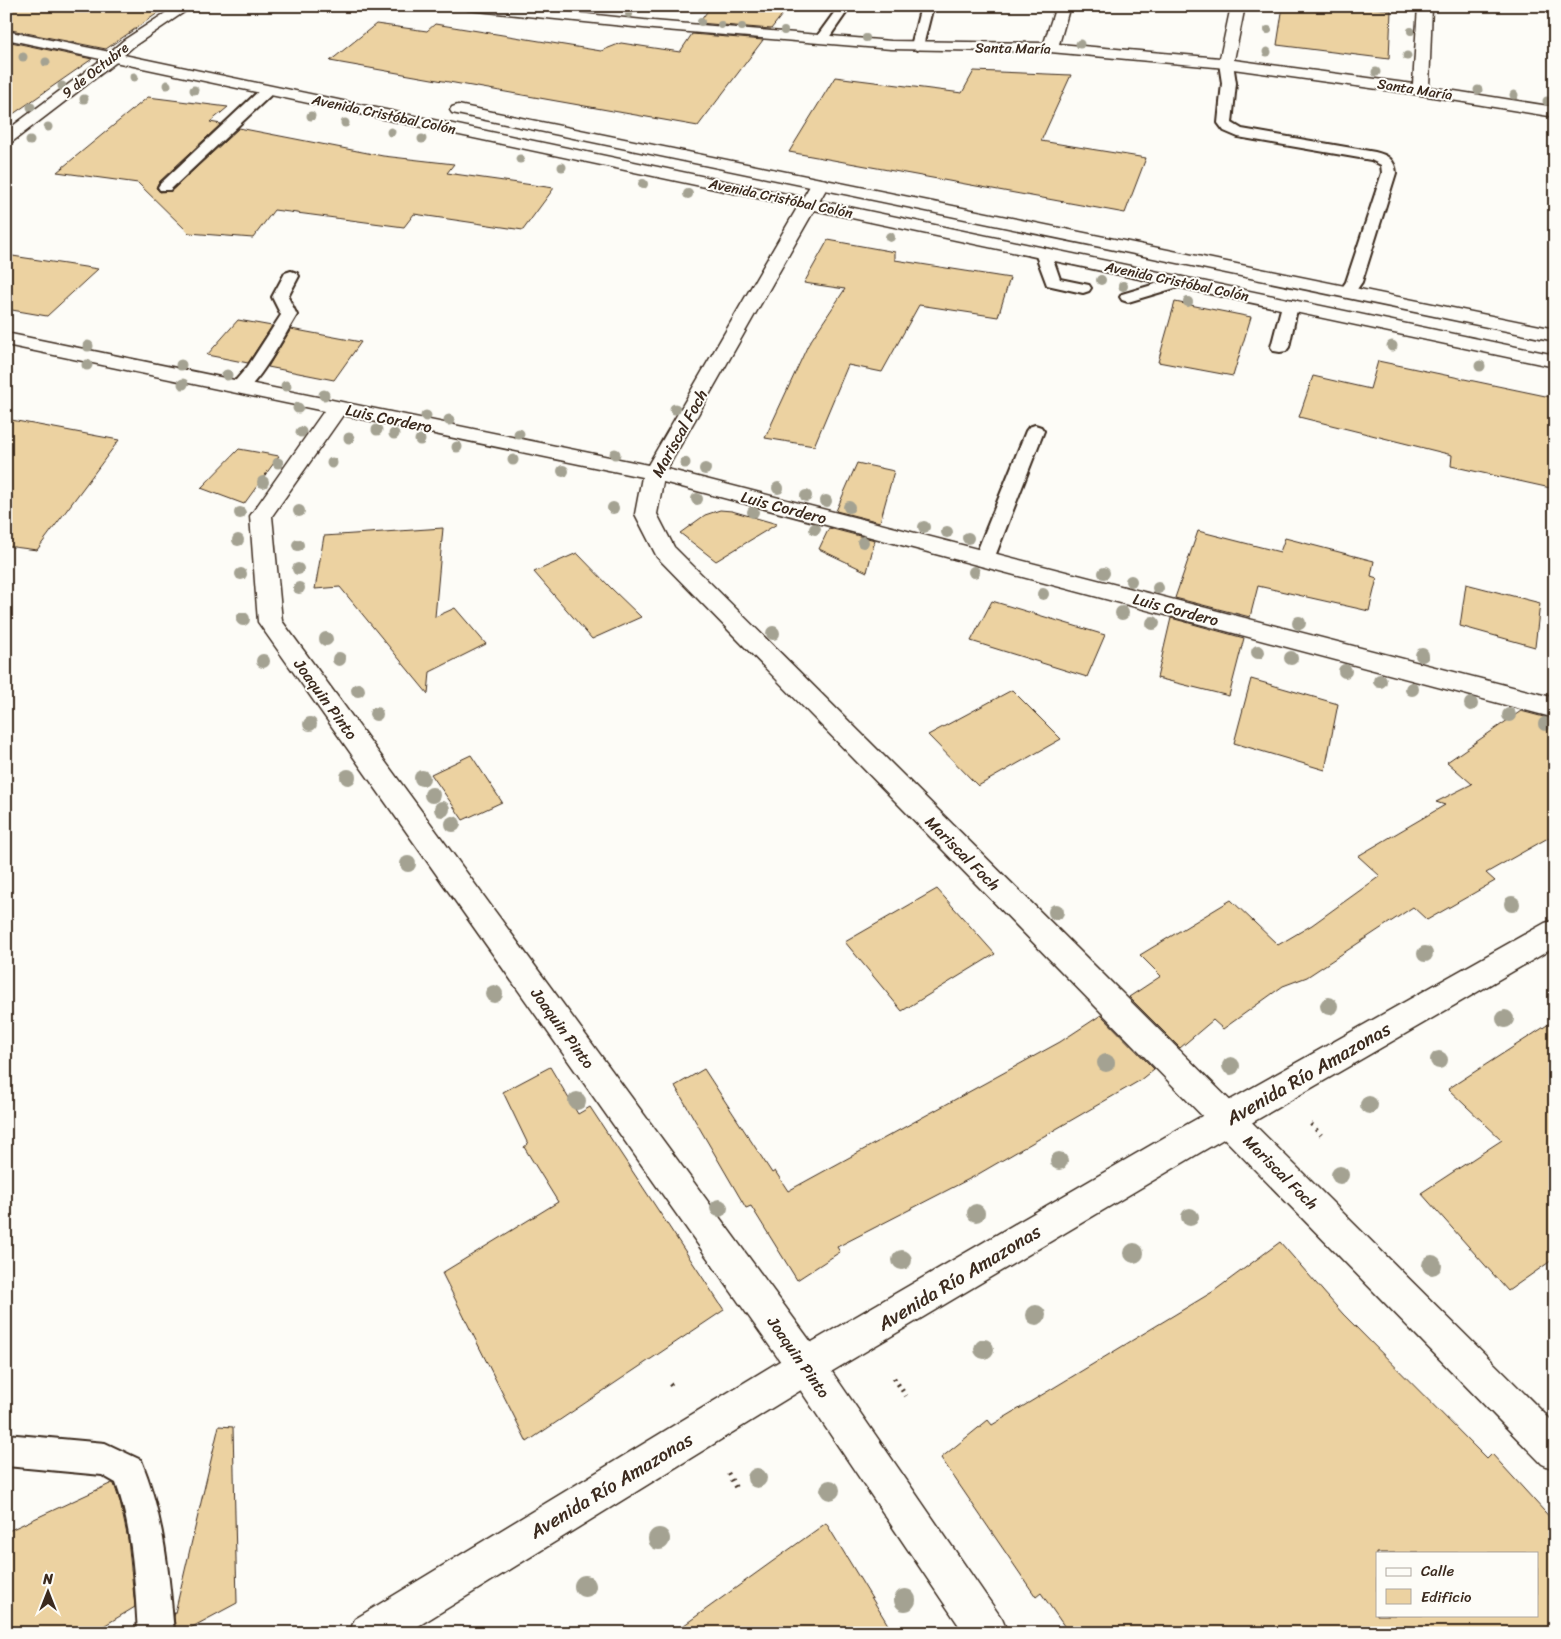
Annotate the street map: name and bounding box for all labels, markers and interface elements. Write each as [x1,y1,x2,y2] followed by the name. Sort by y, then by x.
[975,35,1051,62] street label: Santa María
[56,36,135,105] street label: 9 de Octubre
[1376,71,1454,108] street label: Santa María
[309,87,459,142] street label: Avenida Cristóbal Colón
[706,171,856,226] street label: Avenida Cristóbal Colón
[1102,254,1252,309] street label: Avenida Cristóbal Colón
[643,384,716,483] street label: Mariscal Foch
[343,395,435,442] street label: Luis Cordero
[738,482,830,533] street label: Luis Cordero
[1130,584,1222,635] street label: Luis Cordero
[285,652,365,746] street label: Joaquin Pinto
[918,809,1007,898] street label: Mariscal Foch
[522,981,602,1075] street label: Joaquin Pinto
[1219,1013,1397,1135] street label: Avenida Río Amazonas
[1236,1128,1325,1217] street label: Mariscal Foch
[870,1215,1048,1340] street label: Avenida Río Amazonas
[759,1309,838,1405] street label: Joaquin Pinto
[522,1423,700,1548] street label: Avenida Río Amazonas
[1376,1552,1538,1616] legend
[1421,1558,1454,1584] text: Calle
[22,1566,72,1616] north arrow
[42,1567,53,1592] text: N
[1421,1584,1472,1610] text: Edificio

